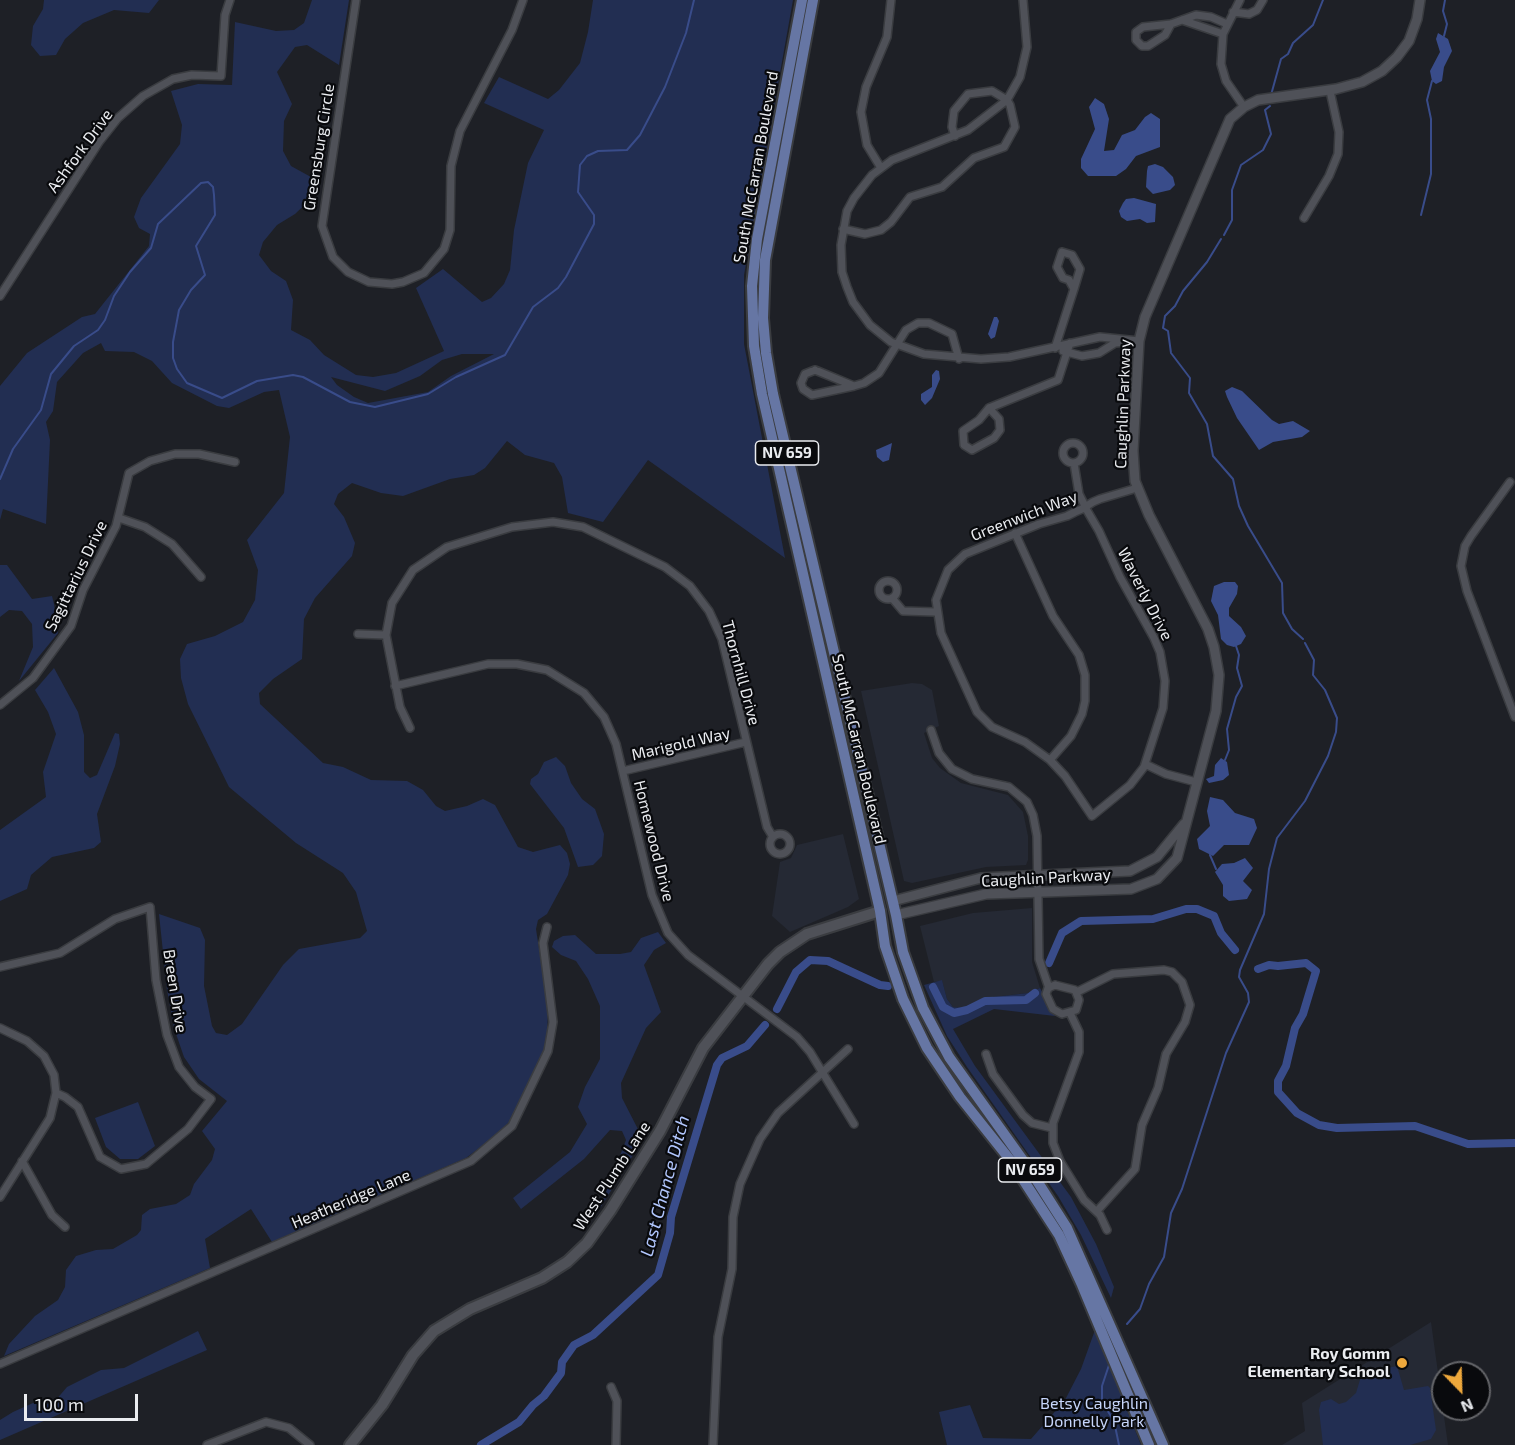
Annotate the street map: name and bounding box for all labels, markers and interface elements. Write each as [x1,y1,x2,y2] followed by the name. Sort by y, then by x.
[730,70,782,264] street label: South McCarran Boulevard
[299,82,339,212] street label: Greensburg Circle
[43,106,117,196] street label: Ashfork Drive
[1111,339,1135,469] street label: Caughlin Parkway
[756,441,818,465] road number: NV 659
[968,487,1080,545] street label: Greenwich Way
[41,517,111,635] street label: Sagittarius Drive
[1113,544,1177,644] street label: Waverly Drive
[718,618,764,728] street label: Thornhill Drive
[828,652,890,846] street label: South McCarran Boulevard
[630,723,732,765] street label: Marigold Way
[630,778,678,904] street label: Homewood Drive
[981,865,1111,891] street label: Caughlin Parkway
[159,948,191,1034] street label: Breen Drive
[636,1113,694,1259] water label: Last Chance Ditch
[570,1118,654,1234] street label: West Plumb Lane
[998,1158,1062,1182] road number: NV 659
[289,1165,413,1233] street label: Heatheridge Lane
[1247,1344,1390,1382] place label: Roy Gomm Elementary School
[1395,1356,1409,1370] marker: Roy Gomm Elementary School
[1431,1361,1491,1421] north arrow
[27,1382,141,1420] scale bar
[35,1393,84,1415] text: 100 m
[1040,1394,1148,1432] park label: Betsy Caughlin Donnelly Park
[1458,1395,1476,1417] text: N

